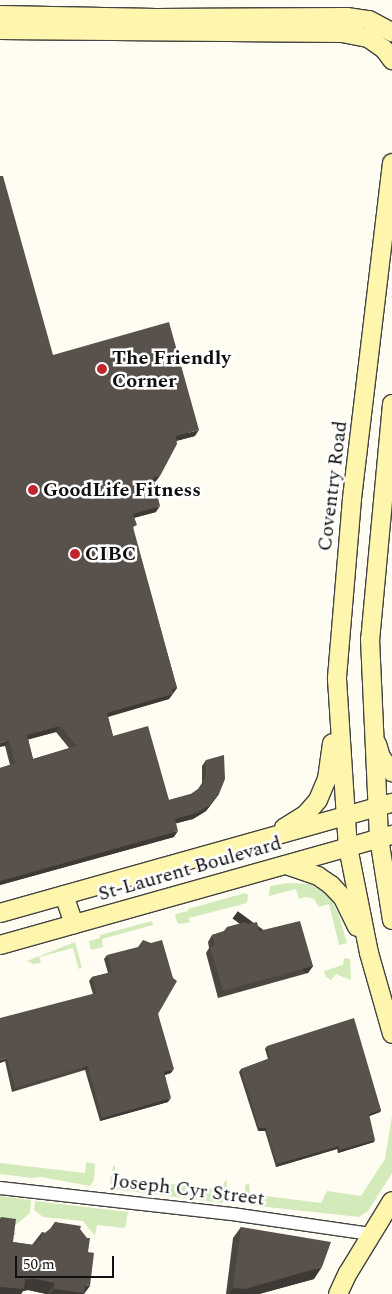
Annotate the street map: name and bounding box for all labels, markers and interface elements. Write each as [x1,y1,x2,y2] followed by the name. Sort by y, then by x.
[112,346,231,393] place label: The Friendly Corner
[96,363,108,375] marker: The Friendly Corner
[313,419,353,553] street label: Coventry Road
[43,478,201,502] place label: GoodLife Fitness
[27,484,39,496] marker: GoodLife Fitness
[85,542,136,566] place label: CIBC
[69,548,81,560] marker: CIBC
[96,831,284,907] street label: St-Laurent Boulevard
[110,1169,266,1211] street label: Joseph Cyr Street
[18,1246,116,1278] scale bar
[23,1253,55,1276] text: 50 m

